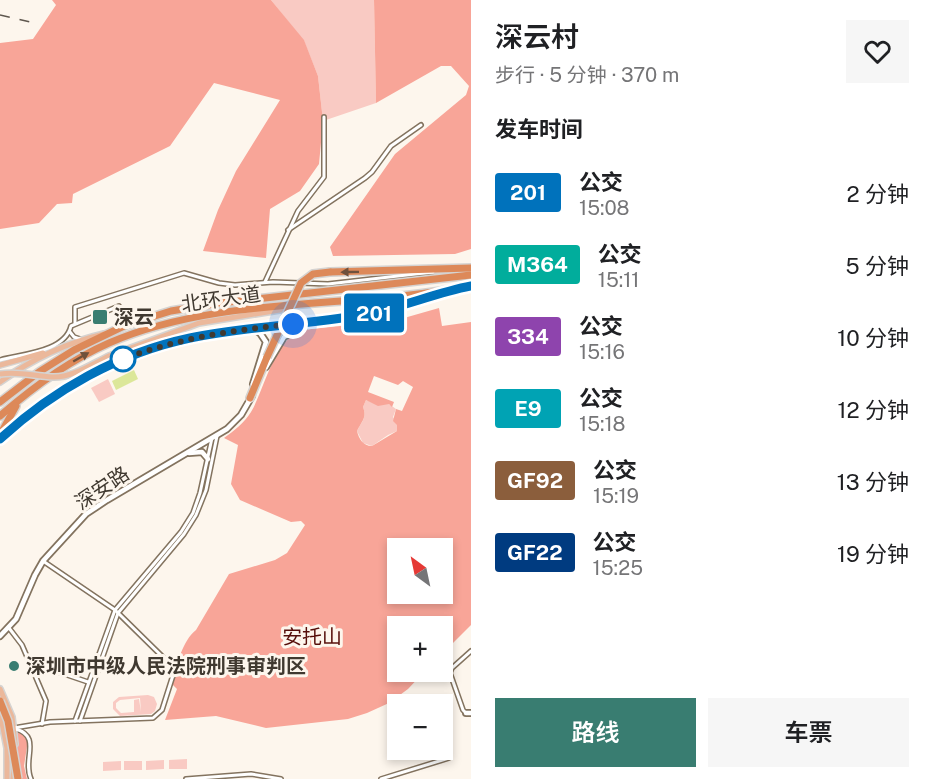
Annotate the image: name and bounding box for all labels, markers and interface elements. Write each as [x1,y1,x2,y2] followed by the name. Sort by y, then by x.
[495,20,579,53] text: 深云村
[846,20,909,83] button: heart
[495,63,679,87] text: 步行 · 5 分钟 · 370 m
[495,116,583,142] text: 发车时间
[579,169,623,195] text: 公交
[510,180,546,205] text: 201
[847,181,909,207] text: 2 分钟
[579,196,630,220] text: 15:08
[598,241,642,267] text: 公交
[507,252,568,277] text: M364
[846,253,909,279] text: 5 分钟
[340,267,359,277] one-way arrow
[598,268,640,292] text: 15:11
[180,282,262,316] street label: 北环大道
[340,294,409,332] line badge: 201
[356,301,392,326] text: 201
[114,305,154,329] place label: 深云
[91,308,109,326] marker: 深云
[278,309,308,339] your location
[579,313,623,339] text: 公交
[507,324,549,349] text: 334
[837,325,909,351] text: 10 分钟
[579,340,625,364] text: 15:16
[110,346,136,372] unlabelled marker
[73,352,89,363] one-way arrow
[579,385,623,411] text: 公交
[514,396,542,421] text: E9
[838,397,909,423] text: 12 分钟
[579,412,626,436] text: 15:18
[593,457,637,483] text: 公交
[70,461,134,515] street label: 深安路
[507,468,563,493] text: GF92
[837,469,909,495] text: 13 分钟
[593,484,639,508] text: 15:19
[593,529,637,555] text: 公交
[387,538,453,604] north arrow
[387,538,453,760] map controls
[507,540,563,565] text: GF22
[837,541,909,567] text: 19 分钟
[593,556,643,580] text: 15:25
[387,616,453,682] button: +
[282,625,342,649] park label: 安托山
[26,654,306,678] place label: 深圳市中级人民法院刑事审判区
[7,659,21,673] marker: 深圳市中级人民法院刑事审判区
[387,694,453,760] button: −
[495,698,696,767] button: 路线
[708,698,909,767] button: 车票

